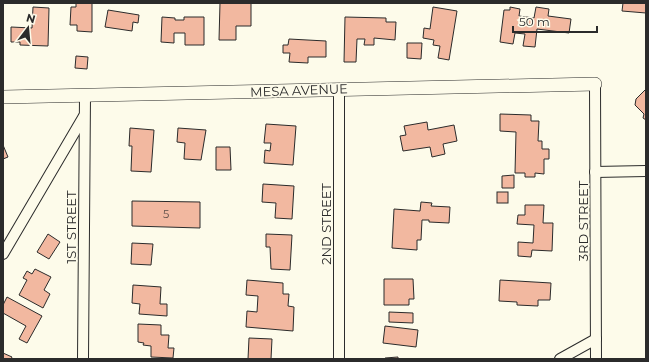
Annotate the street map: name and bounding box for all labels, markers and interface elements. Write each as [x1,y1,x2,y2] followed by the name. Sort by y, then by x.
[8,8,48,48] north arrow
[513,8,597,34] scale bar
[25,10,37,26] text: N
[519,14,550,29] text: 50 m
[250,80,348,100] street label: MESA AVENUE
[575,180,591,261] street label: 3RD STREET
[318,183,334,265] street label: 2ND STREET
[63,190,79,264] street label: 1ST STREET
[163,207,169,221] house number: 5

